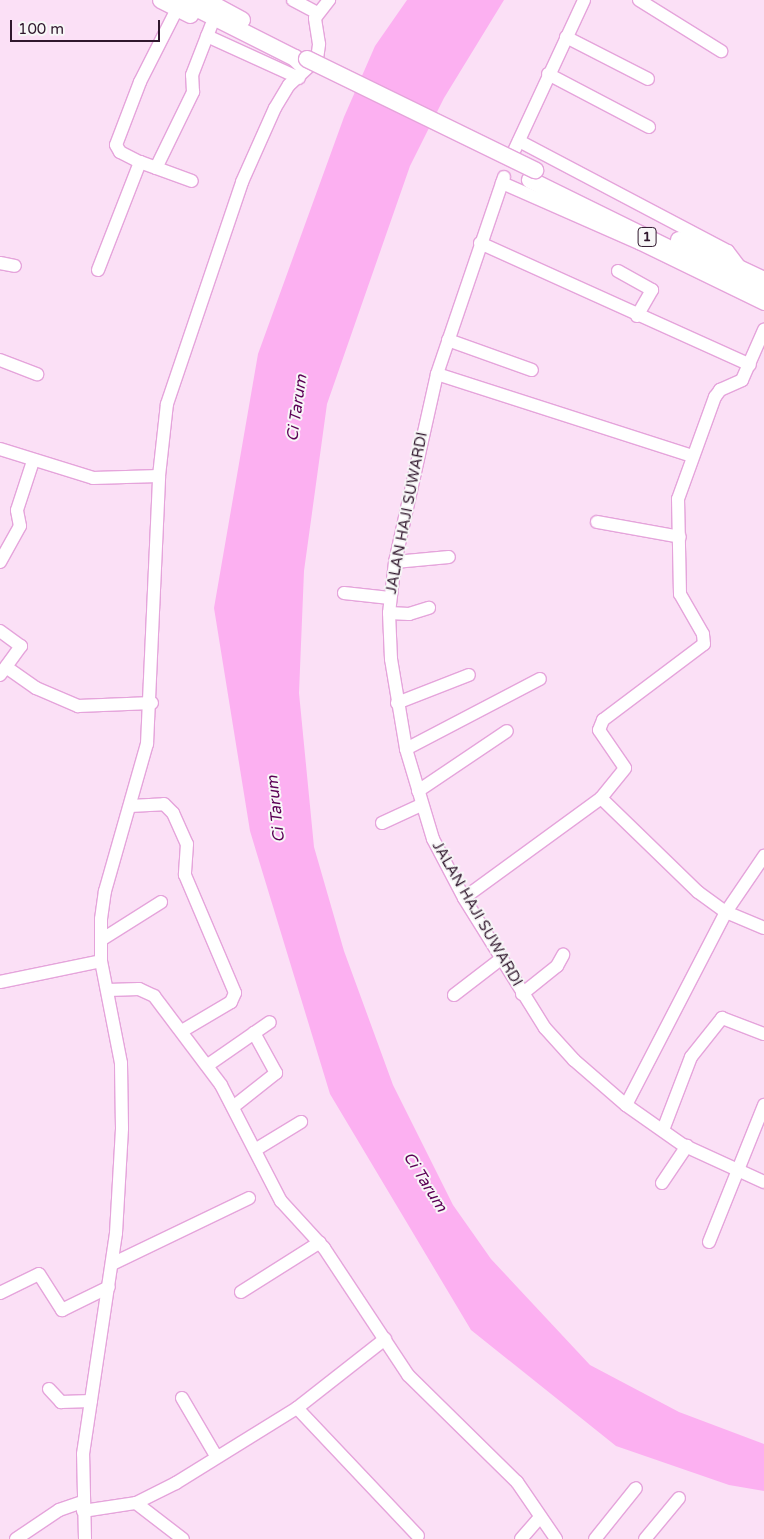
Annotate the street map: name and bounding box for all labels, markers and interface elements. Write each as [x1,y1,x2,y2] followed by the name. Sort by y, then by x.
[12,10,162,42] scale bar
[18,20,64,38] text: 100 m
[637,226,657,248] road number: 1
[283,373,311,443] water label: Ci Tarum
[382,431,432,595] street label: JALAN HAJI SUWARDI
[263,775,289,843] water label: Ci Tarum
[428,838,526,990] street label: JALAN HAJI SUWARDI
[399,1148,451,1216] water label: Ci Tarum

